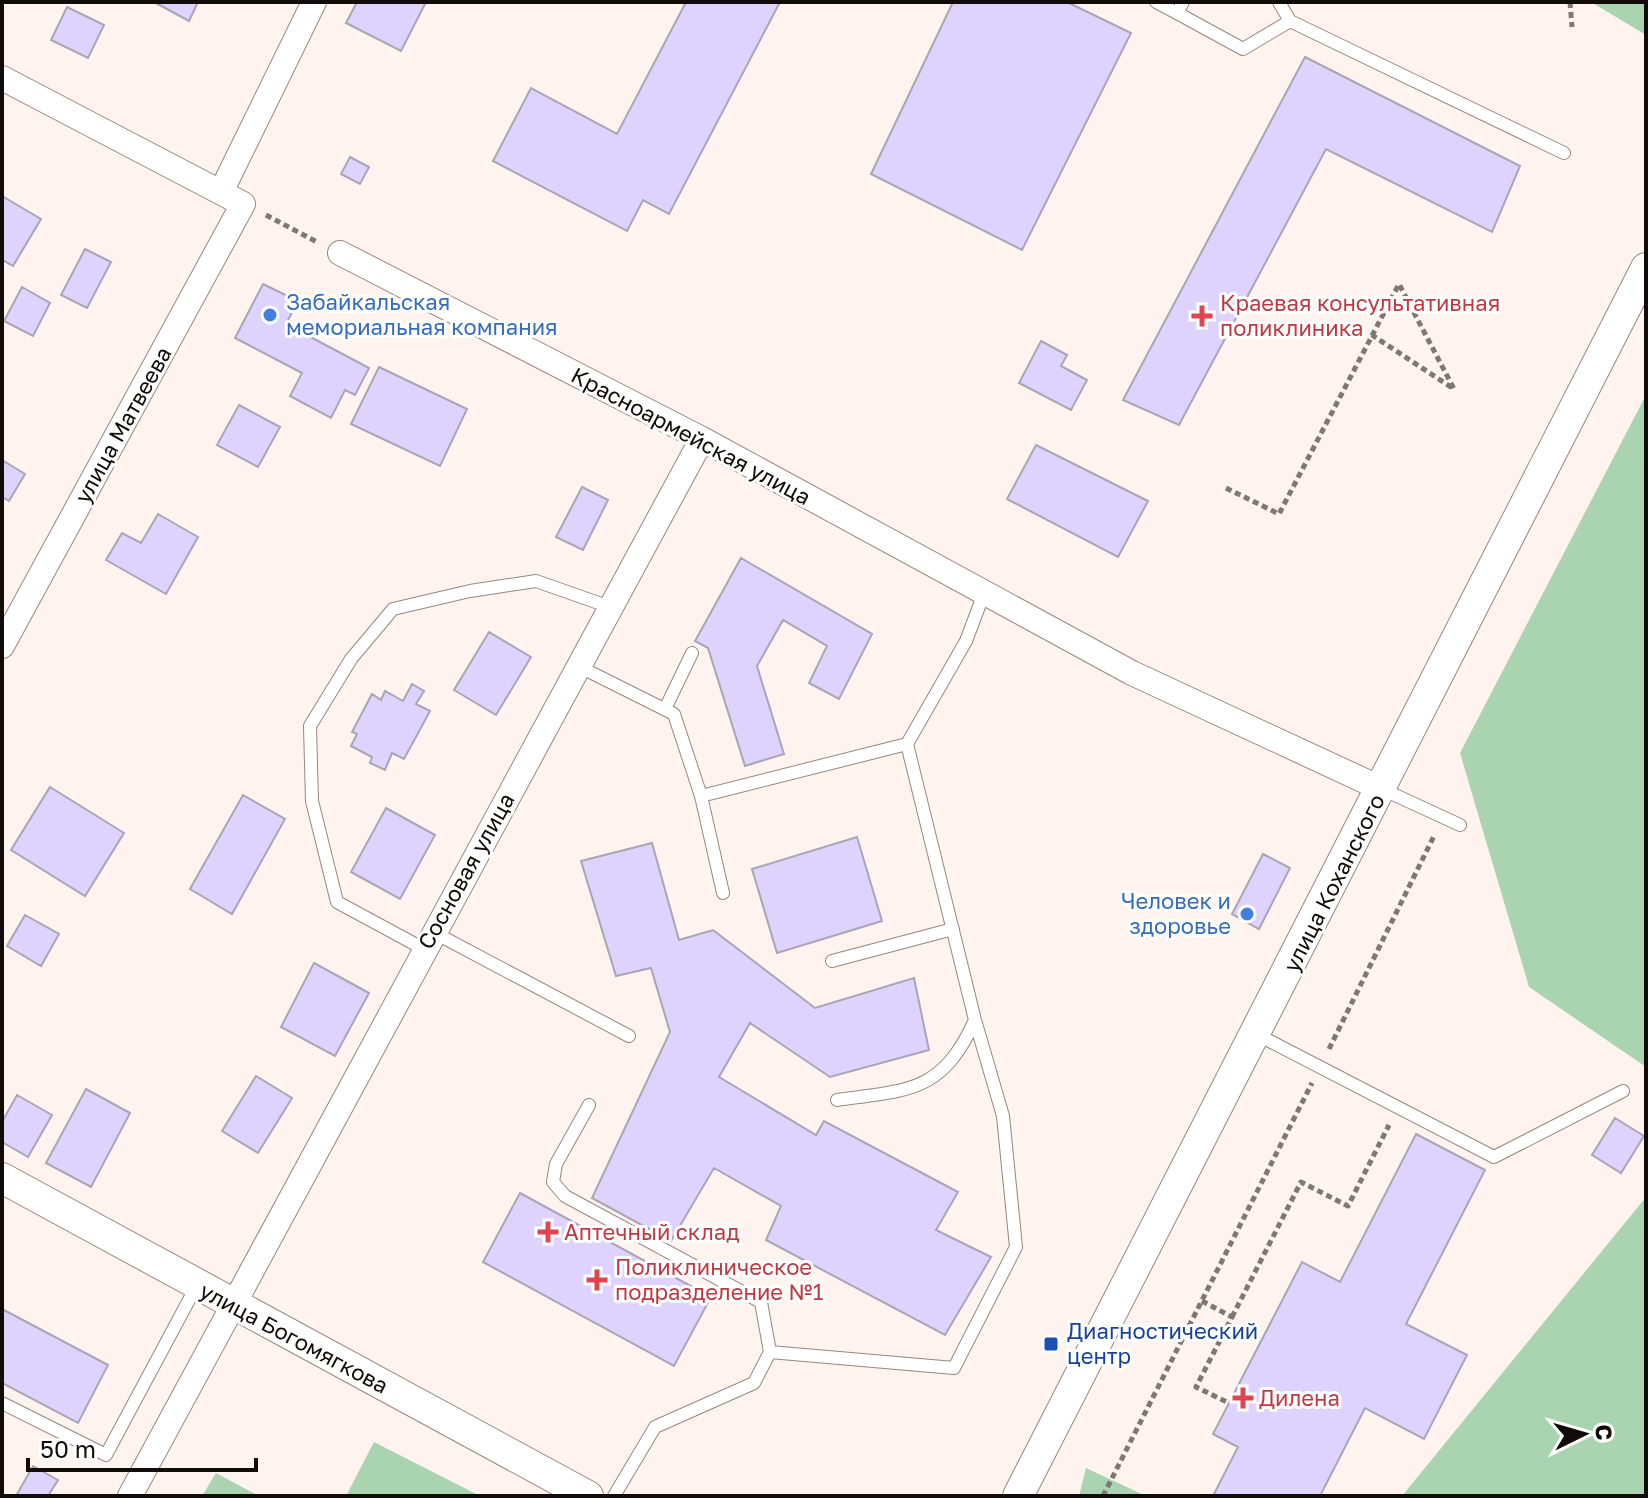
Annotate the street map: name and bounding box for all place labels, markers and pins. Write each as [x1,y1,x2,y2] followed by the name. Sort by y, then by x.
[286,288,558,340] place label: Забайкальская мемориальная компания
[1220,289,1500,341] place label: Краевая консультативная поликлиника
[1191,305,1213,327] marker: Краевая консультативная поликлиника
[261,306,279,324] marker: Забайкальская мемориальная компания
[1121,887,1231,939] place label: Человек и здоровье
[1238,905,1256,923] marker: Человек и здоровье
[564,1218,740,1245] place label: Аптечный склад
[539,1223,557,1241] marker: Аптечный склад
[615,1253,824,1305] place label: Поликлиническое подразделение №1
[586,1269,608,1291] marker: Поликлиническое подразделение №1
[1067,1317,1258,1369] place label: Диагностический центр
[1042,1335,1060,1353] marker: Диагностический центр
[1259,1384,1340,1411] place label: Дилена
[1234,1389,1252,1407] marker: Дилена

